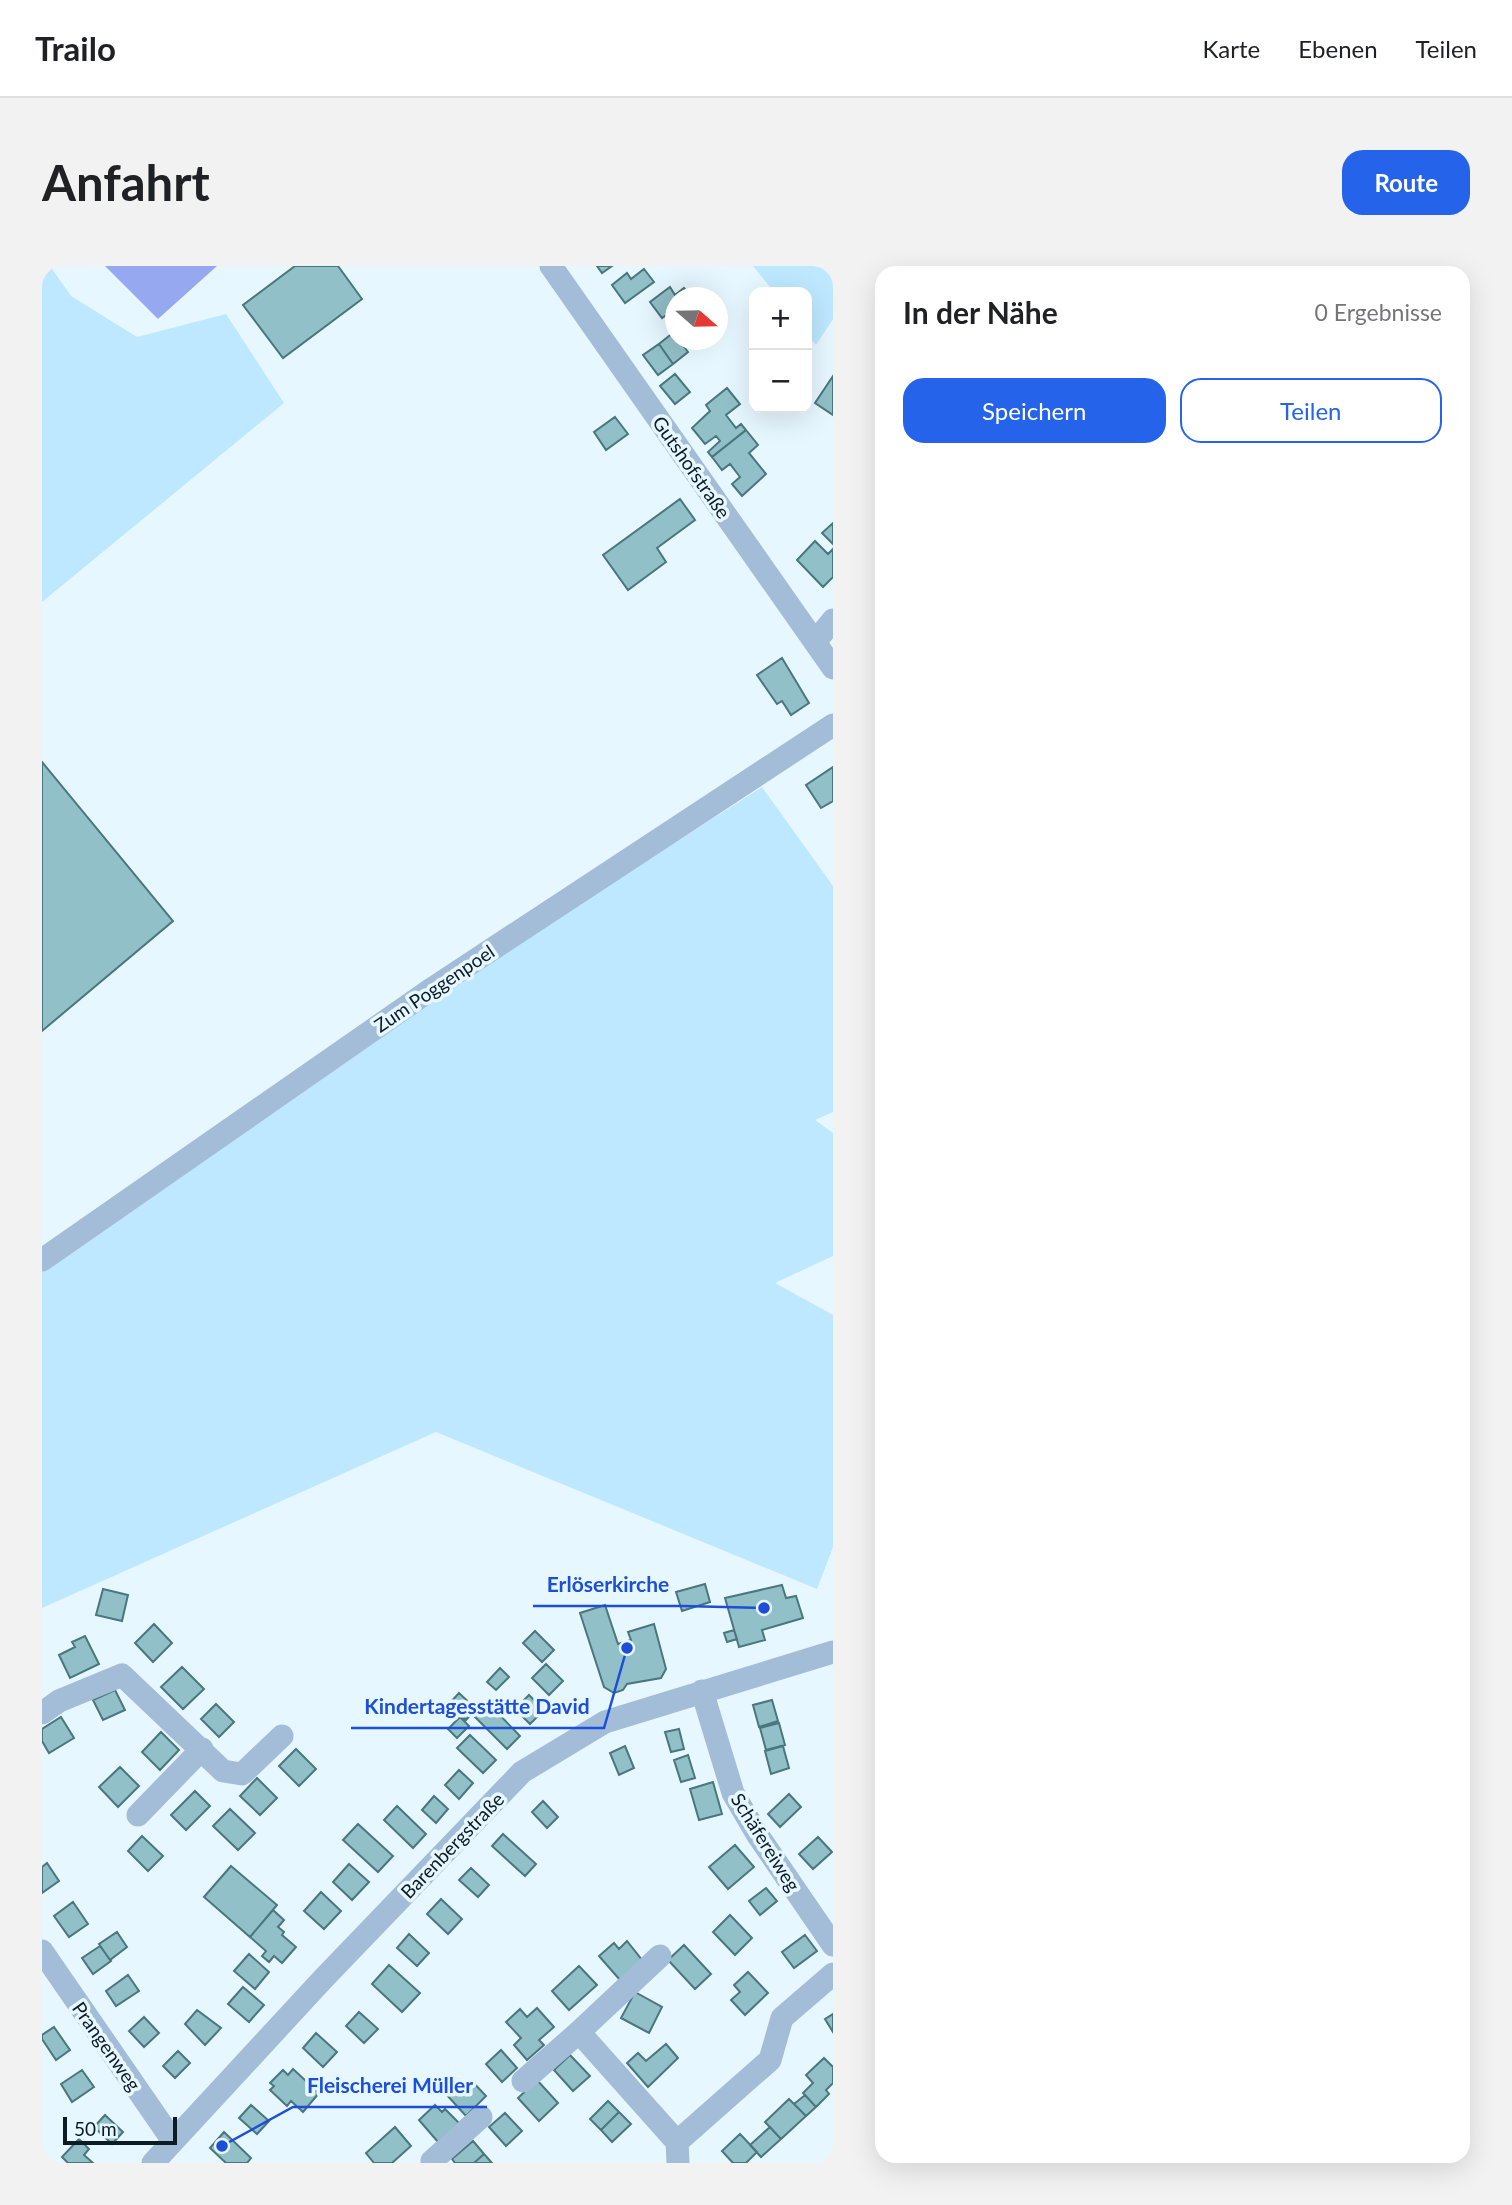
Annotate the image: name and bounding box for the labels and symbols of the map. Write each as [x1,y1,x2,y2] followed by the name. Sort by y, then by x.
[665,287,728,350] north arrow
[648,411,736,523] street label: Gutshofstraße
[370,939,498,1037] street label: Zum Poggenpoel
[533,1564,684,1606] callout: Erlöserkirche
[547,1571,669,1596] text: Erlöserkirche
[351,1686,604,1728] callout: Kindertagesstätte David
[364,1693,590,1718] text: Kindertagesstätte David
[396,1787,508,1903] street label: Barenbergstraße
[727,1789,805,1895] street label: Schäfereiweg
[68,1997,146,2095] street label: Prangenweg
[293,2065,487,2107] callout: Fleischerei Müller
[307,2072,473,2097] text: Fleischerei Müller
[63,2114,177,2146] scale bar

